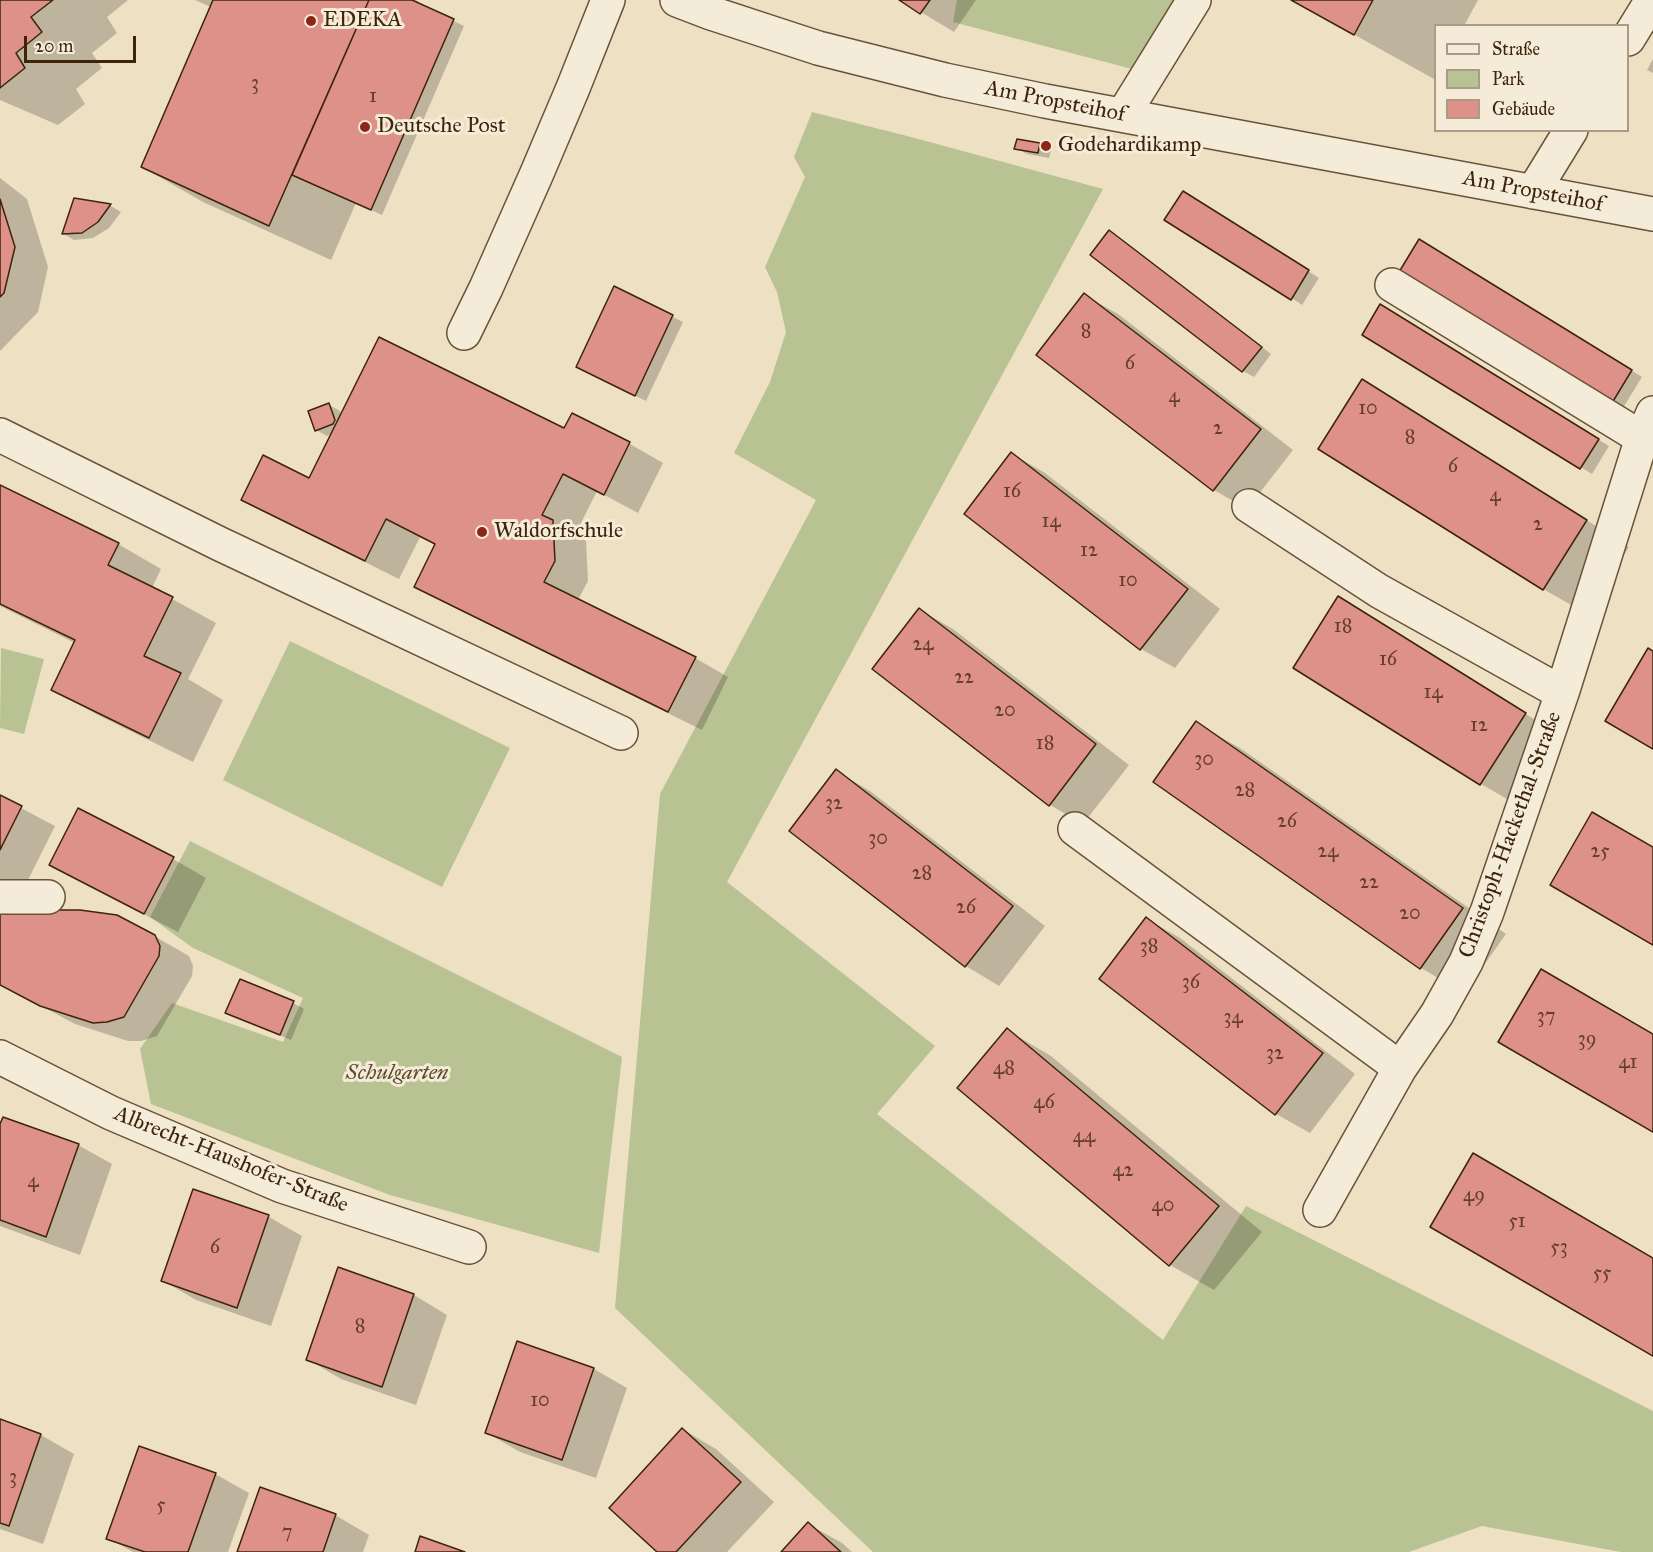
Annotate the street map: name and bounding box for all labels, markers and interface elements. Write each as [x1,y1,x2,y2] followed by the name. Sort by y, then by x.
[323,8,402,34] place label: EDEKA
[304,14,318,28] marker: EDEKA
[27,24,140,62] scale bar
[1434,24,1629,132] legend
[35,35,73,57] text: 20 m
[1492,38,1540,60] text: Straße
[1492,68,1525,90] text: Park
[251,72,259,96] house number: 3
[982,75,1128,129] street label: Am Propsteihof
[369,85,377,109] house number: 1
[1492,98,1555,120] text: Gebäude
[377,114,506,140] place label: Deutsche Post
[358,120,372,134] marker: Deutsche Post
[1058,133,1201,159] place label: Godehardikamp
[1039,139,1053,153] marker: Godehardikamp
[1460,165,1606,219] street label: Am Propsteihof
[1081,320,1091,344] house number: 8
[1125,352,1135,376] house number: 6
[1168,385,1180,409] house number: 4
[1358,397,1378,421] house number: 10
[1213,417,1223,441] house number: 2
[1405,426,1415,450] house number: 8
[1448,455,1458,479] house number: 6
[1003,480,1021,504] house number: 16
[1489,484,1501,508] house number: 4
[1041,510,1061,534] house number: 14
[1533,513,1543,537] house number: 2
[494,519,623,545] place label: Waldorfschule
[475,525,489,539] marker: Waldorfschule
[1080,539,1098,563] house number: 12
[1118,569,1138,593] house number: 10
[1334,615,1352,639] house number: 18
[912,633,934,657] house number: 24
[1379,648,1397,672] house number: 16
[954,666,974,690] house number: 22
[1423,681,1443,705] house number: 14
[994,699,1016,723] house number: 20
[1454,708,1568,962] street label: Christoph-Hackethal-Straße
[1470,714,1488,738] house number: 12
[1036,732,1054,756] house number: 18
[1194,748,1214,772] house number: 30
[1235,779,1255,803] house number: 28
[825,792,843,816] house number: 32
[1277,810,1297,834] house number: 26
[868,827,888,851] house number: 30
[1317,840,1339,864] house number: 24
[1590,840,1610,864] house number: 25
[912,862,932,886] house number: 28
[1359,871,1379,895] house number: 22
[956,896,976,920] house number: 26
[1399,902,1421,926] house number: 20
[1140,935,1158,959] house number: 38
[1182,971,1200,995] house number: 36
[1537,1005,1555,1029] house number: 37
[1223,1006,1243,1030] house number: 34
[1578,1028,1596,1052] house number: 39
[1266,1042,1284,1066] house number: 32
[1618,1051,1638,1075] house number: 41
[993,1057,1015,1081] house number: 48
[346,1061,448,1087] park label: Schulgarten
[1033,1091,1055,1115] house number: 46
[110,1101,352,1219] street label: Albrecht-Haushofer-Straße
[1073,1125,1095,1149] house number: 44
[1112,1159,1134,1183] house number: 42
[27,1170,39,1194] house number: 4
[1463,1184,1485,1208] house number: 49
[1152,1194,1174,1218] house number: 40
[1508,1210,1526,1234] house number: 51
[210,1236,220,1260] house number: 6
[1550,1236,1568,1260] house number: 53
[1593,1262,1611,1286] house number: 55
[355,1315,365,1339] house number: 8
[530,1389,550,1413] house number: 10
[9,1466,17,1490] house number: 3
[156,1494,166,1518] house number: 5
[282,1521,292,1545] house number: 7

